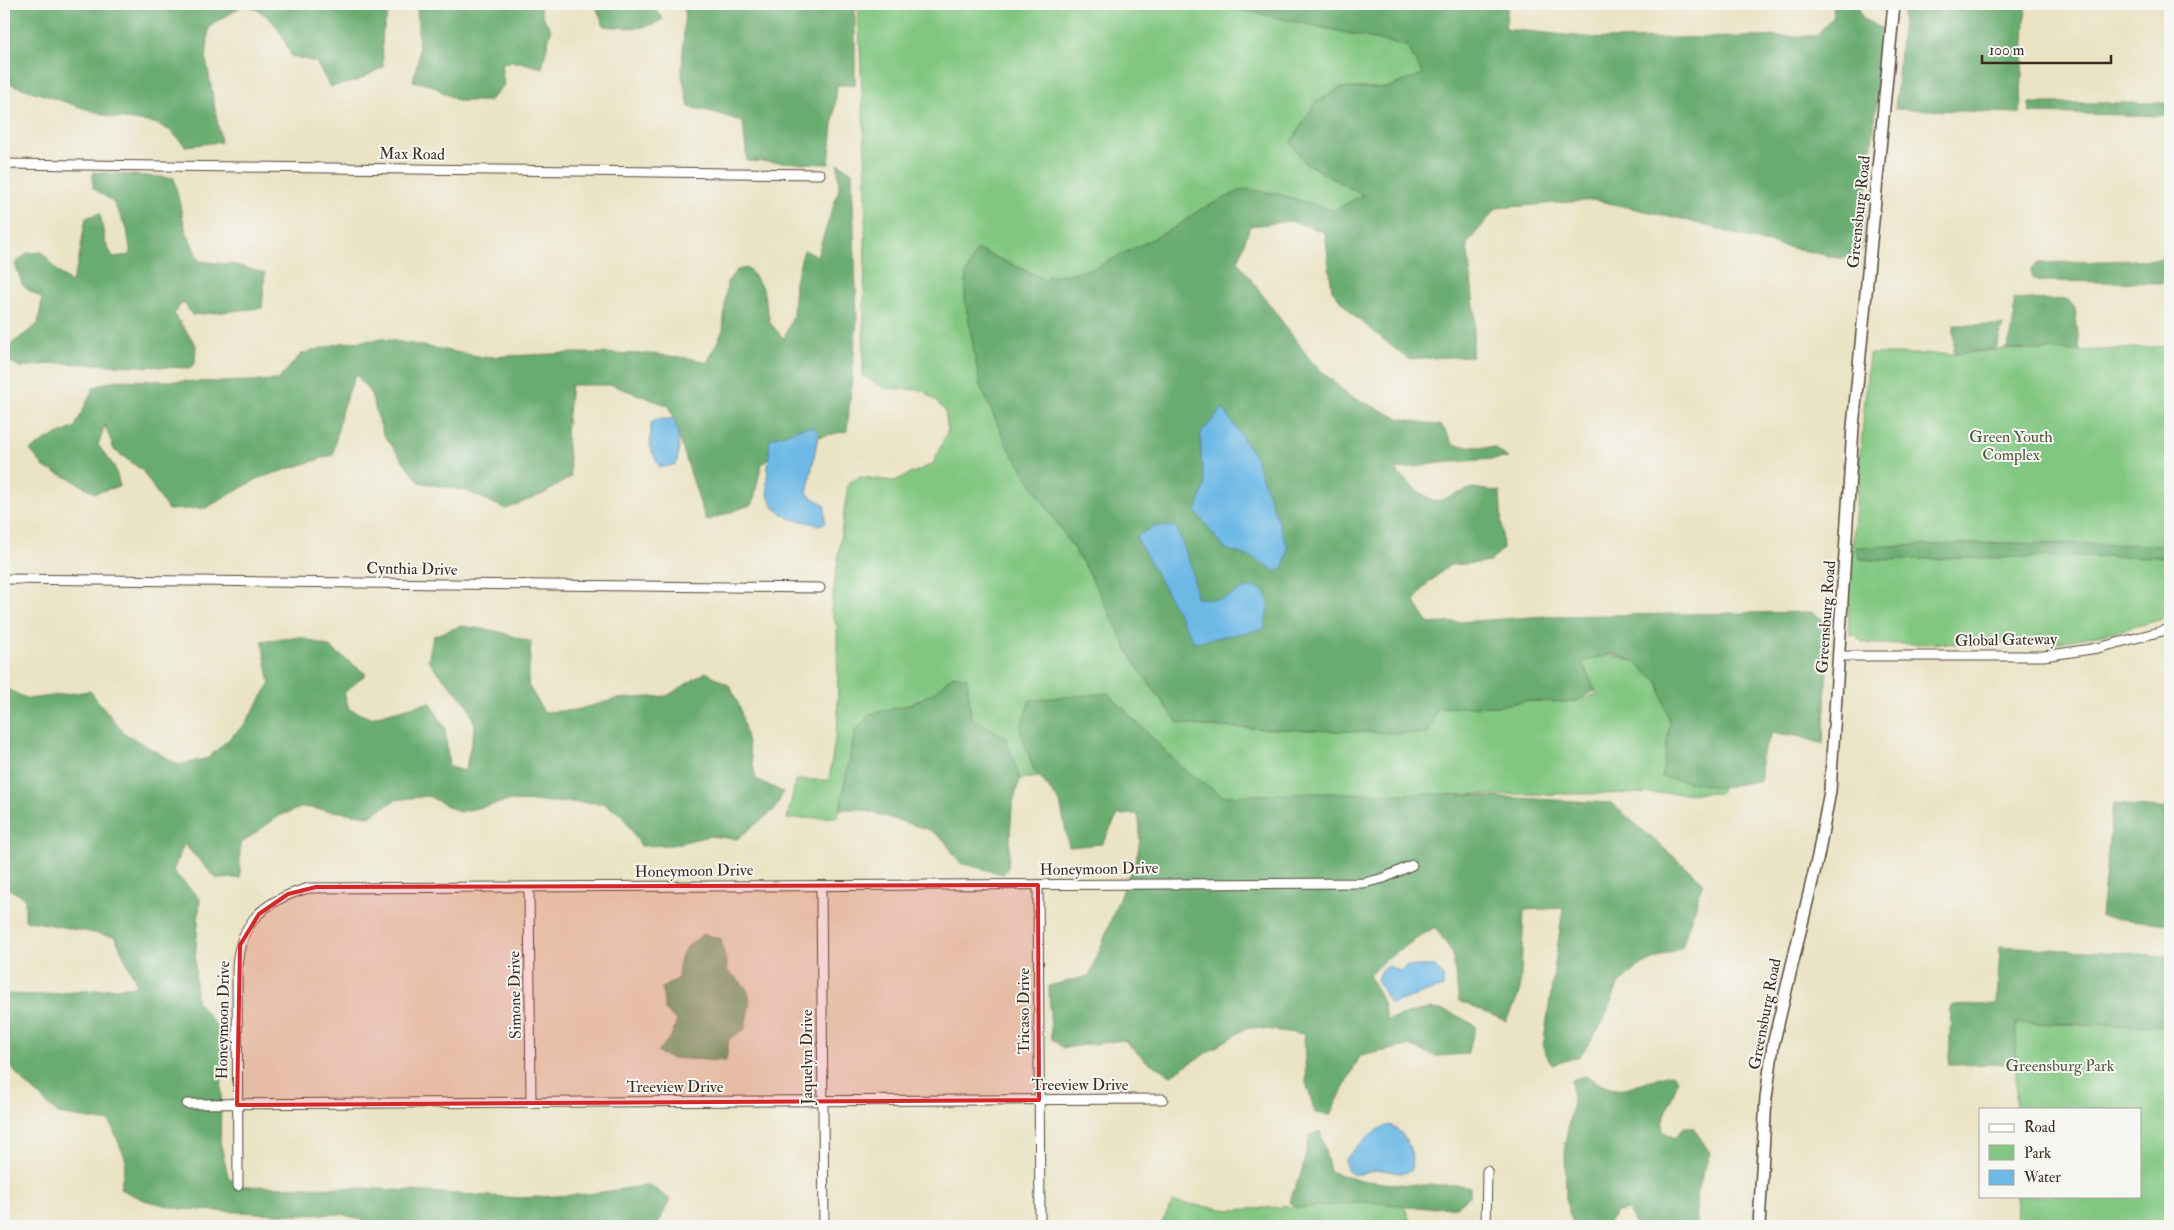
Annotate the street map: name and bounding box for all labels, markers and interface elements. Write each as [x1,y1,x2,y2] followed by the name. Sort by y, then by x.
[1982,32,2110,64] scale bar
[1989,41,2025,60] text: 100 m
[379,143,445,165] street label: Max Road
[1843,155,1875,269] street label: Greensburg Road
[1969,427,2053,466] park label: Green Youth Complex
[366,558,458,580] street label: Cynthia Drive
[1812,560,1840,674] street label: Greensburg Road
[1955,629,2058,651] street label: Global Gateway
[1040,858,1159,880] street label: Honeymoon Drive
[635,860,754,882] street label: Honeymoon Drive
[504,950,526,1039] street label: Simone Drive
[1744,956,1786,1071] street label: Greensburg Road
[212,960,234,1079] street label: Honeymoon Drive
[1014,967,1034,1054] street label: Tricaso Drive
[797,1009,818,1106] street label: Jaquelyn Drive
[2006,1056,2115,1076] park label: Greensburg Park
[1031,1075,1129,1095] street label: Treeview Drive
[626,1077,724,1097] street label: Treeview Drive
[1979,1108,2142,1198] legend
[2024,1118,2056,1137] text: Road
[2024,1144,2051,1163] text: Park
[2023,1168,2061,1187] text: Water

